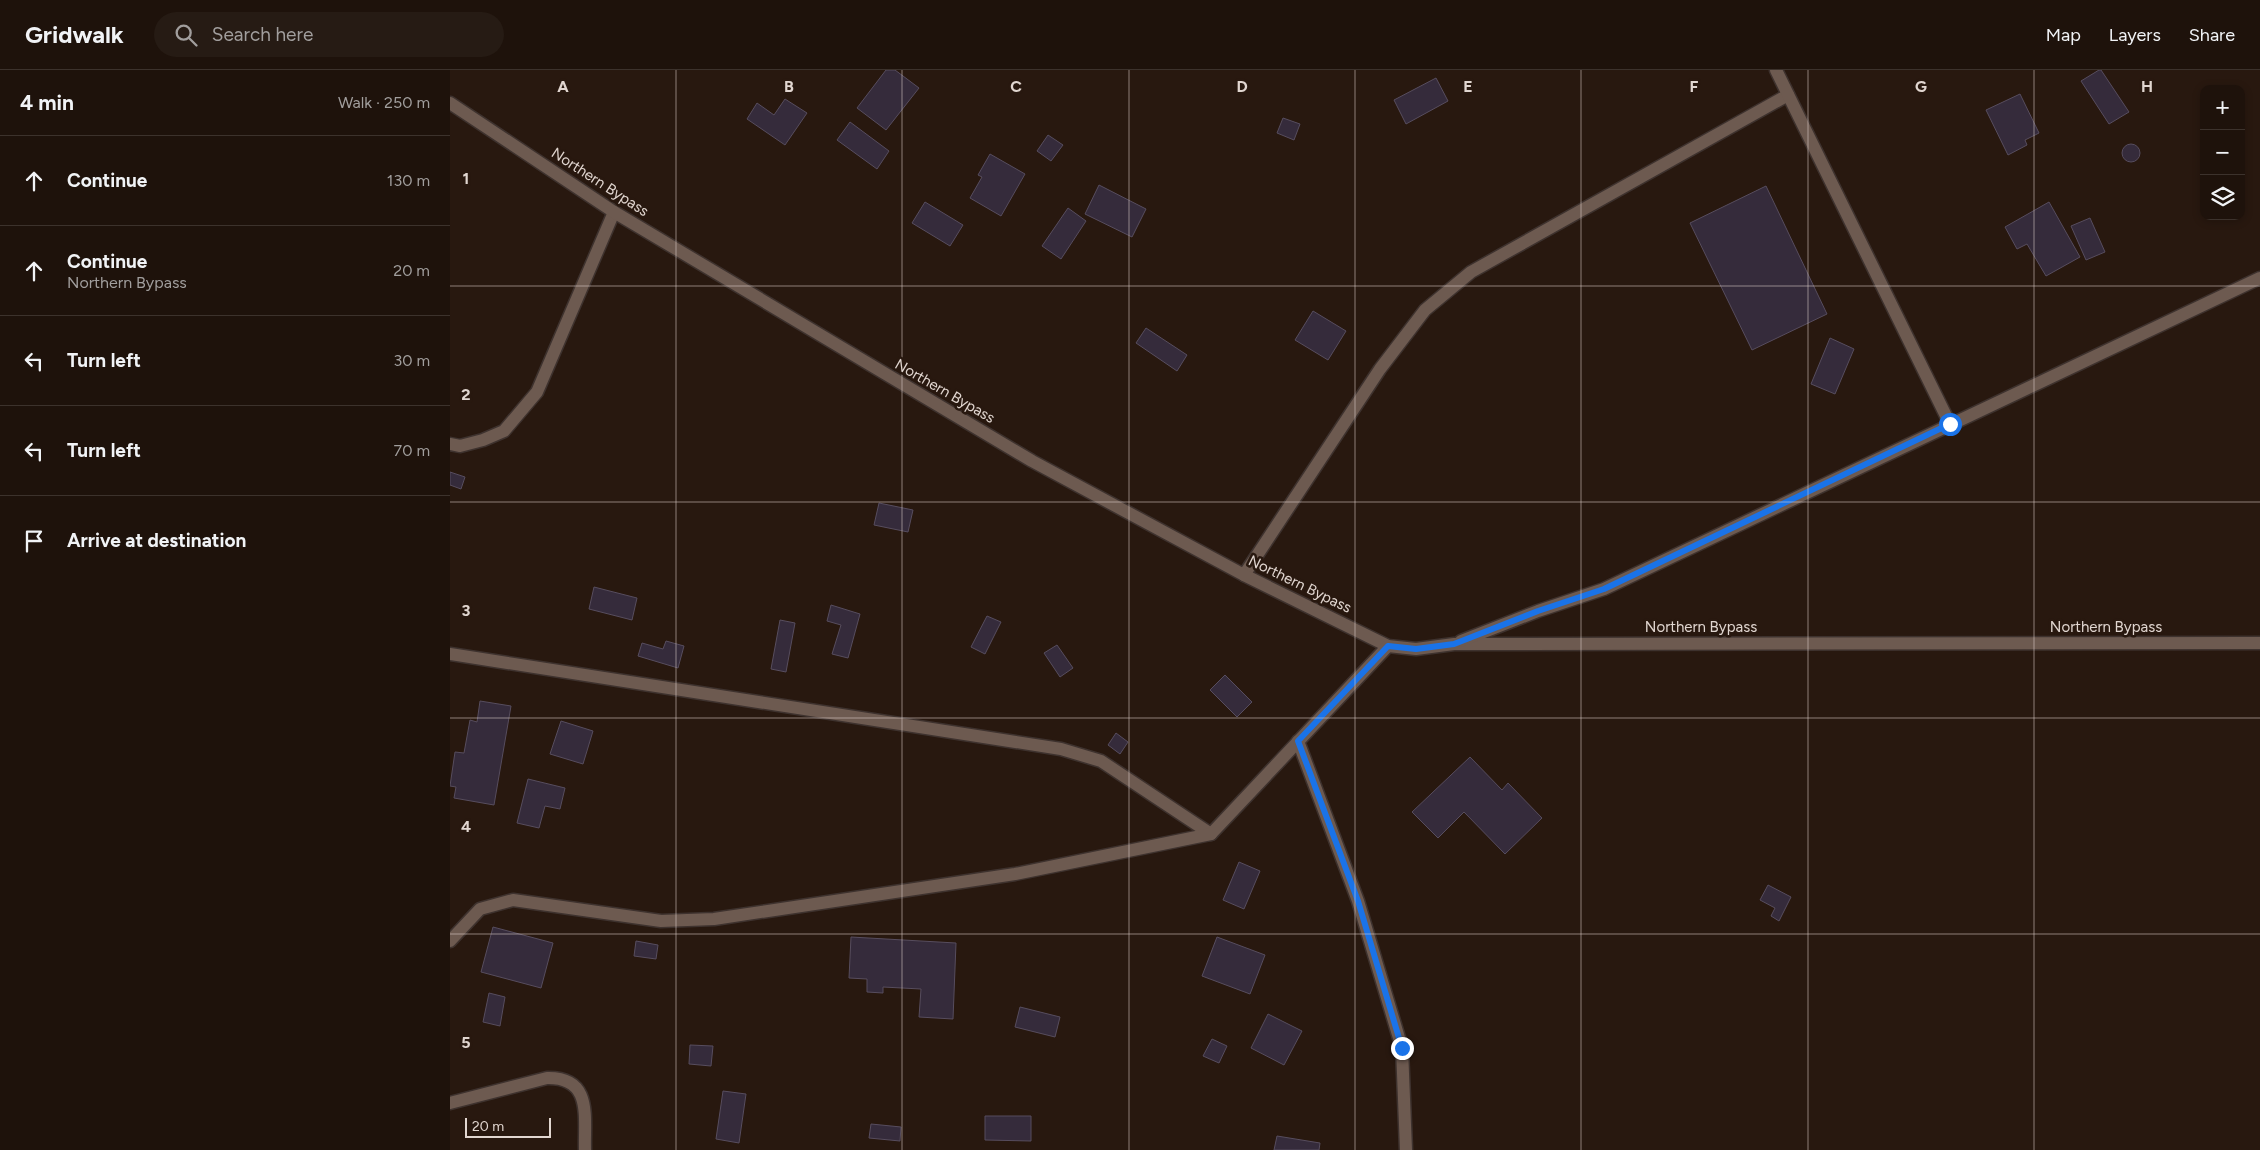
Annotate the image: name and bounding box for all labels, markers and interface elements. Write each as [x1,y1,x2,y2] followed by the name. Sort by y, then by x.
[154,12,504,57] search box
[25,20,124,49] text: Gridwalk
[172,21,200,49] icon: search
[212,23,313,46] text: Search here
[2046,24,2081,46] text: Map
[2109,24,2161,46] text: Layers
[2189,24,2235,46] text: Share
[557,77,569,96] text: A
[784,77,794,96] text: B
[1010,77,1022,96] text: C
[1236,77,1248,96] text: D
[1463,77,1473,96] text: E
[1690,77,1699,96] text: F
[1915,77,1927,96] text: G
[2141,77,2153,96] text: H
[2200,85,2245,220] map controls
[2200,85,2245,130] button: +
[20,90,74,115] text: 4 min
[338,93,430,112] text: Walk · 250 m
[2200,130,2245,175] button: −
[548,144,652,220] street label: Northern Bypass
[20,167,48,195] icon: ahead
[67,169,147,192] text: Continue
[463,169,469,188] text: 1
[387,171,430,190] text: 130 m
[2200,175,2245,220] button: layers
[67,250,147,273] text: Continue
[20,257,48,285] icon: ahead
[393,261,430,280] text: 20 m
[67,273,187,292] text: Northern Bypass
[20,347,48,375] icon: left
[67,349,141,372] text: Turn left
[393,351,430,370] text: 30 m
[892,355,998,427] street label: Northern Bypass
[461,385,471,404] text: 2
[1939,413,1962,436] route start
[20,437,48,465] icon: left
[67,439,141,462] text: Turn left
[394,441,430,460] text: 70 m
[20,527,48,555] icon: arrive
[67,529,246,552] text: Arrive at destination
[1246,551,1354,617] street label: Northern Bypass
[462,601,471,620] text: 3
[1645,618,1757,636] street label: Northern Bypass
[2050,618,2162,636] street label: Northern Bypass
[461,817,471,836] text: 4
[461,1033,471,1052] text: 5
[1391,1037,1414,1060] route end
[465,1115,551,1138] scale bar
[472,1118,504,1135] text: 20 m

